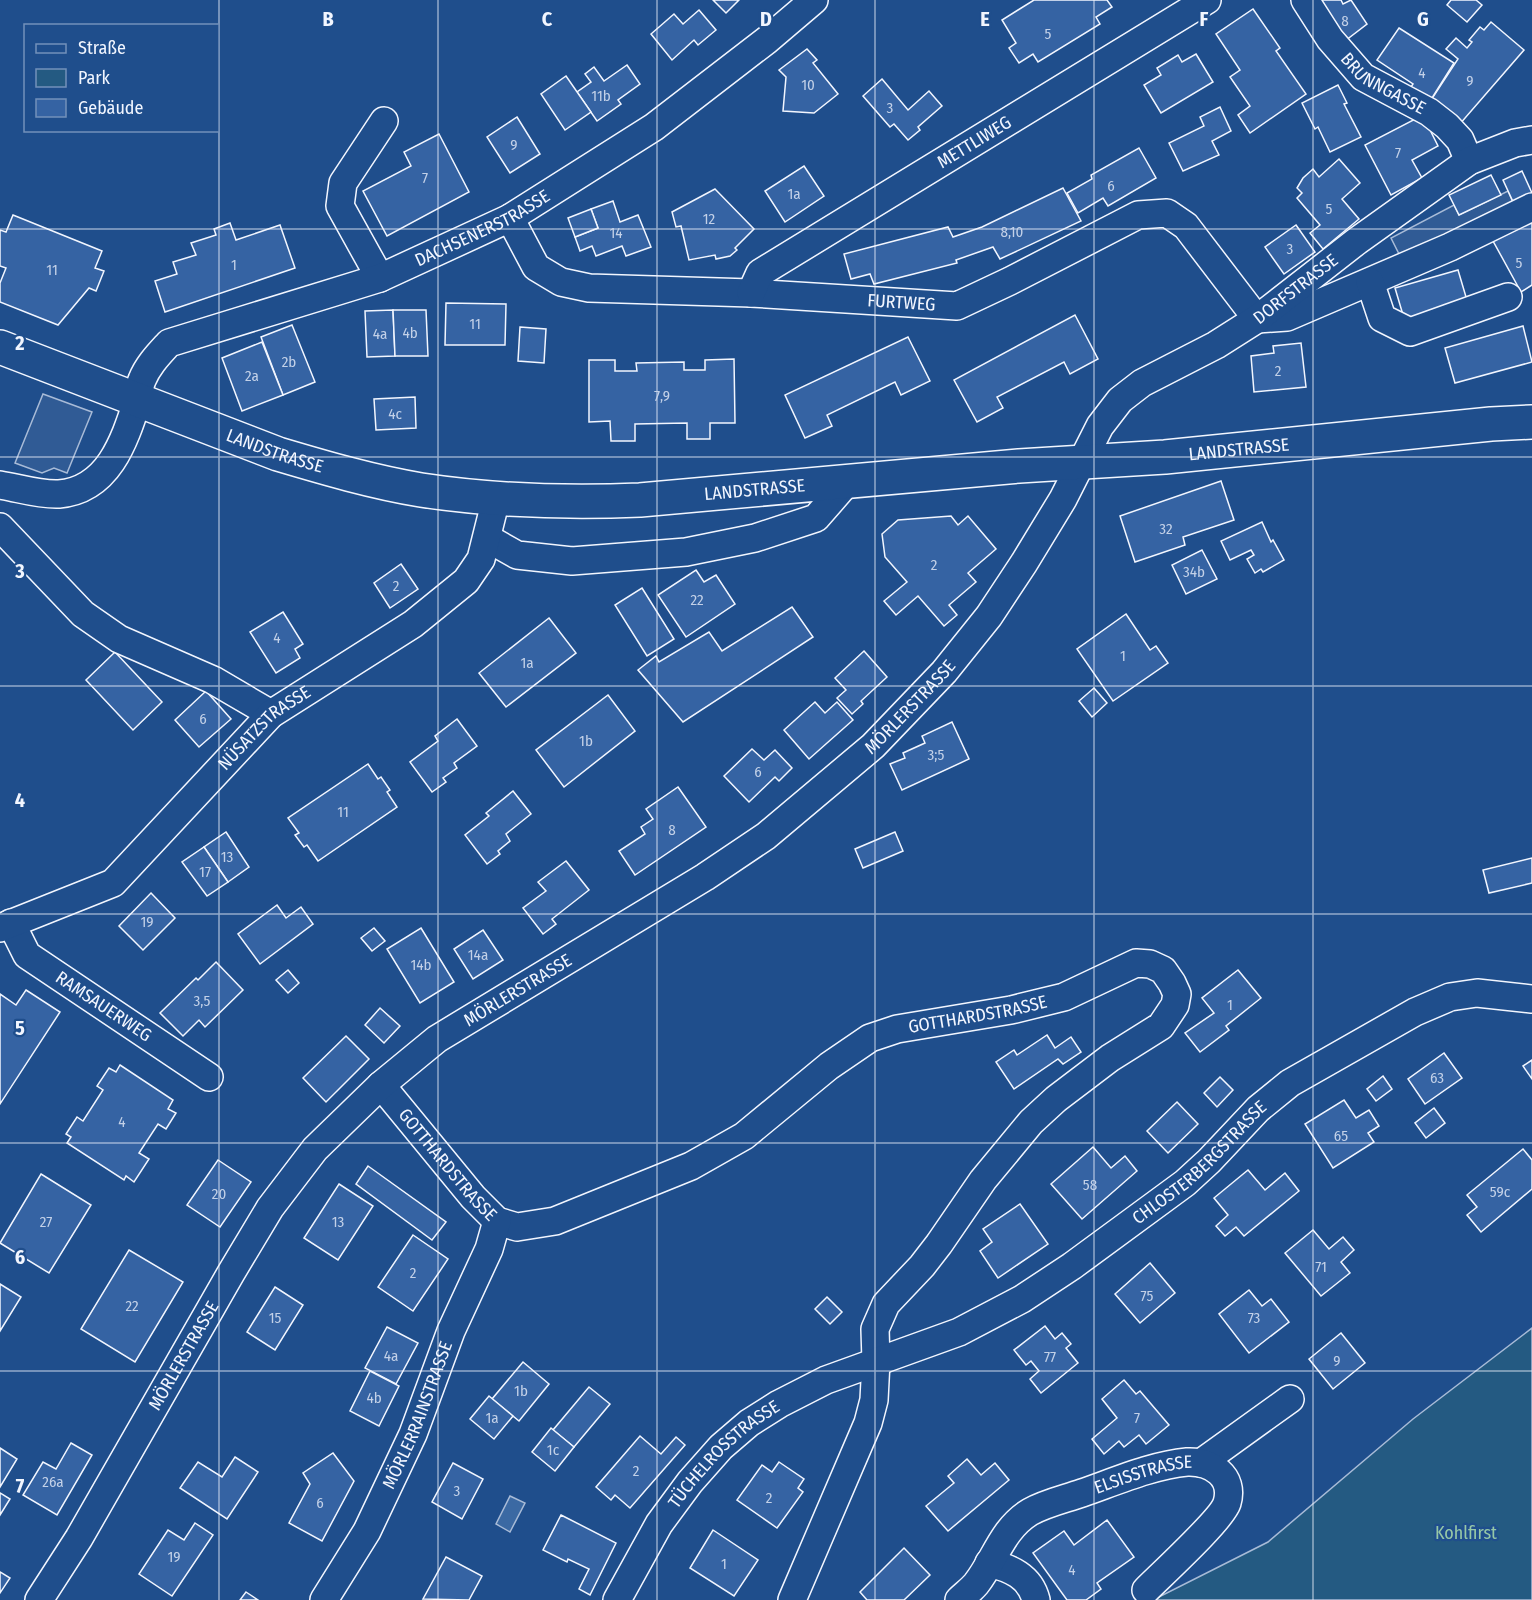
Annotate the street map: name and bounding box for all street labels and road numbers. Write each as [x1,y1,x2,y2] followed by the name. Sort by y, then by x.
[1336,48,1429,119] street label: BRUNNGASSE
[933,111,1015,173] street label: METTLIWEG
[411,185,554,271] street label: DACHSENERSTRASSE
[1249,249,1342,329] street label: DORFSTRASSE
[867,289,936,316] street label: FURTWEG
[223,424,326,478] street label: LANDSTRASSE
[1187,433,1290,466] street label: LANDSTRASSE
[703,474,806,505] street label: LANDSTRASSE
[860,655,960,759] street label: MÖRLERSTRASSE
[213,681,315,775] street label: NÜSATZSTRASSE
[460,949,576,1031] street label: MÖRLERSTRASSE
[51,966,156,1046] street label: RAMSAUERWEG
[907,991,1049,1038] street label: GOTTHARDSTRASSE
[1128,1096,1271,1229] street label: CHLOSTERBERGSTRASSE
[394,1104,502,1226] street label: GOTTHARDSTRASSE
[144,1297,224,1414] street label: MÖRLERSTRASSE
[378,1338,457,1492] street label: MÖRLERRAINSTRASSE
[663,1395,784,1512] street label: TÜCHELROSSTRASSE
[1091,1451,1192,1499] street label: ELSISSTRASSE

